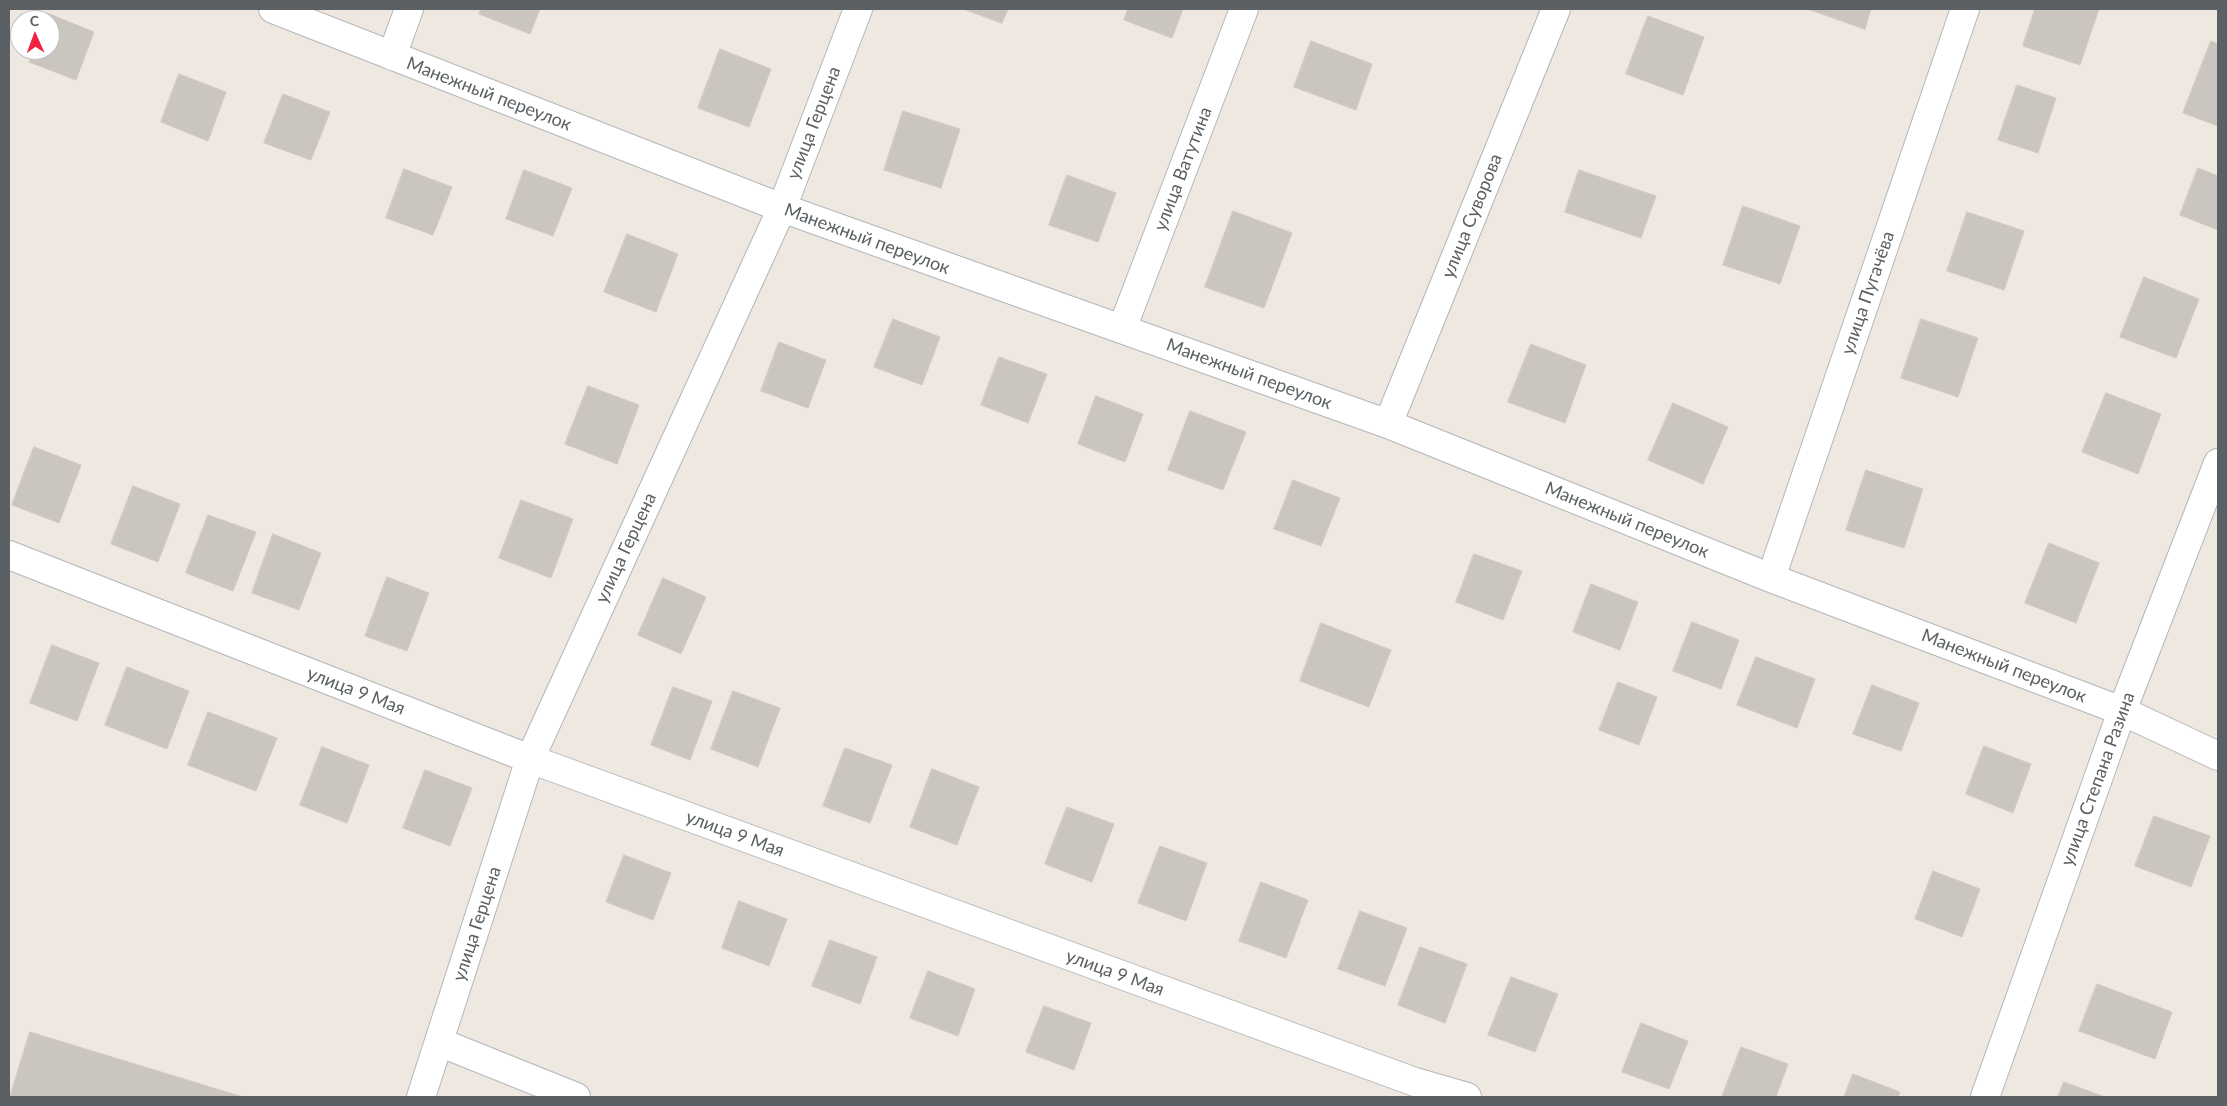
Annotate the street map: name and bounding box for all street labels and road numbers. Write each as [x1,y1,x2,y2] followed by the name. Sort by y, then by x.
[404,53,574,135] street label: Манежный переулок
[783,63,845,183] street label: улица Герцена
[1149,104,1217,234] street label: улица Ватутина
[1437,151,1507,281] street label: улица Суворова
[781,199,953,279] street label: Манежный переулок
[1837,228,1899,358] street label: улица Пугачёва
[1163,334,1335,414] street label: Манежный переулок
[1542,477,1712,563] street label: Манежный переулок
[591,489,661,607] street label: улица Герцена
[1919,625,2089,707] street label: Манежный переулок
[304,662,408,720] street label: улица 9 Мая
[2056,689,2140,869] street label: улица Степана Разина
[683,806,787,862] street label: улица 9 Мая
[448,864,506,984] street label: улица Герцена
[1063,945,1167,1001] street label: улица 9 Мая

